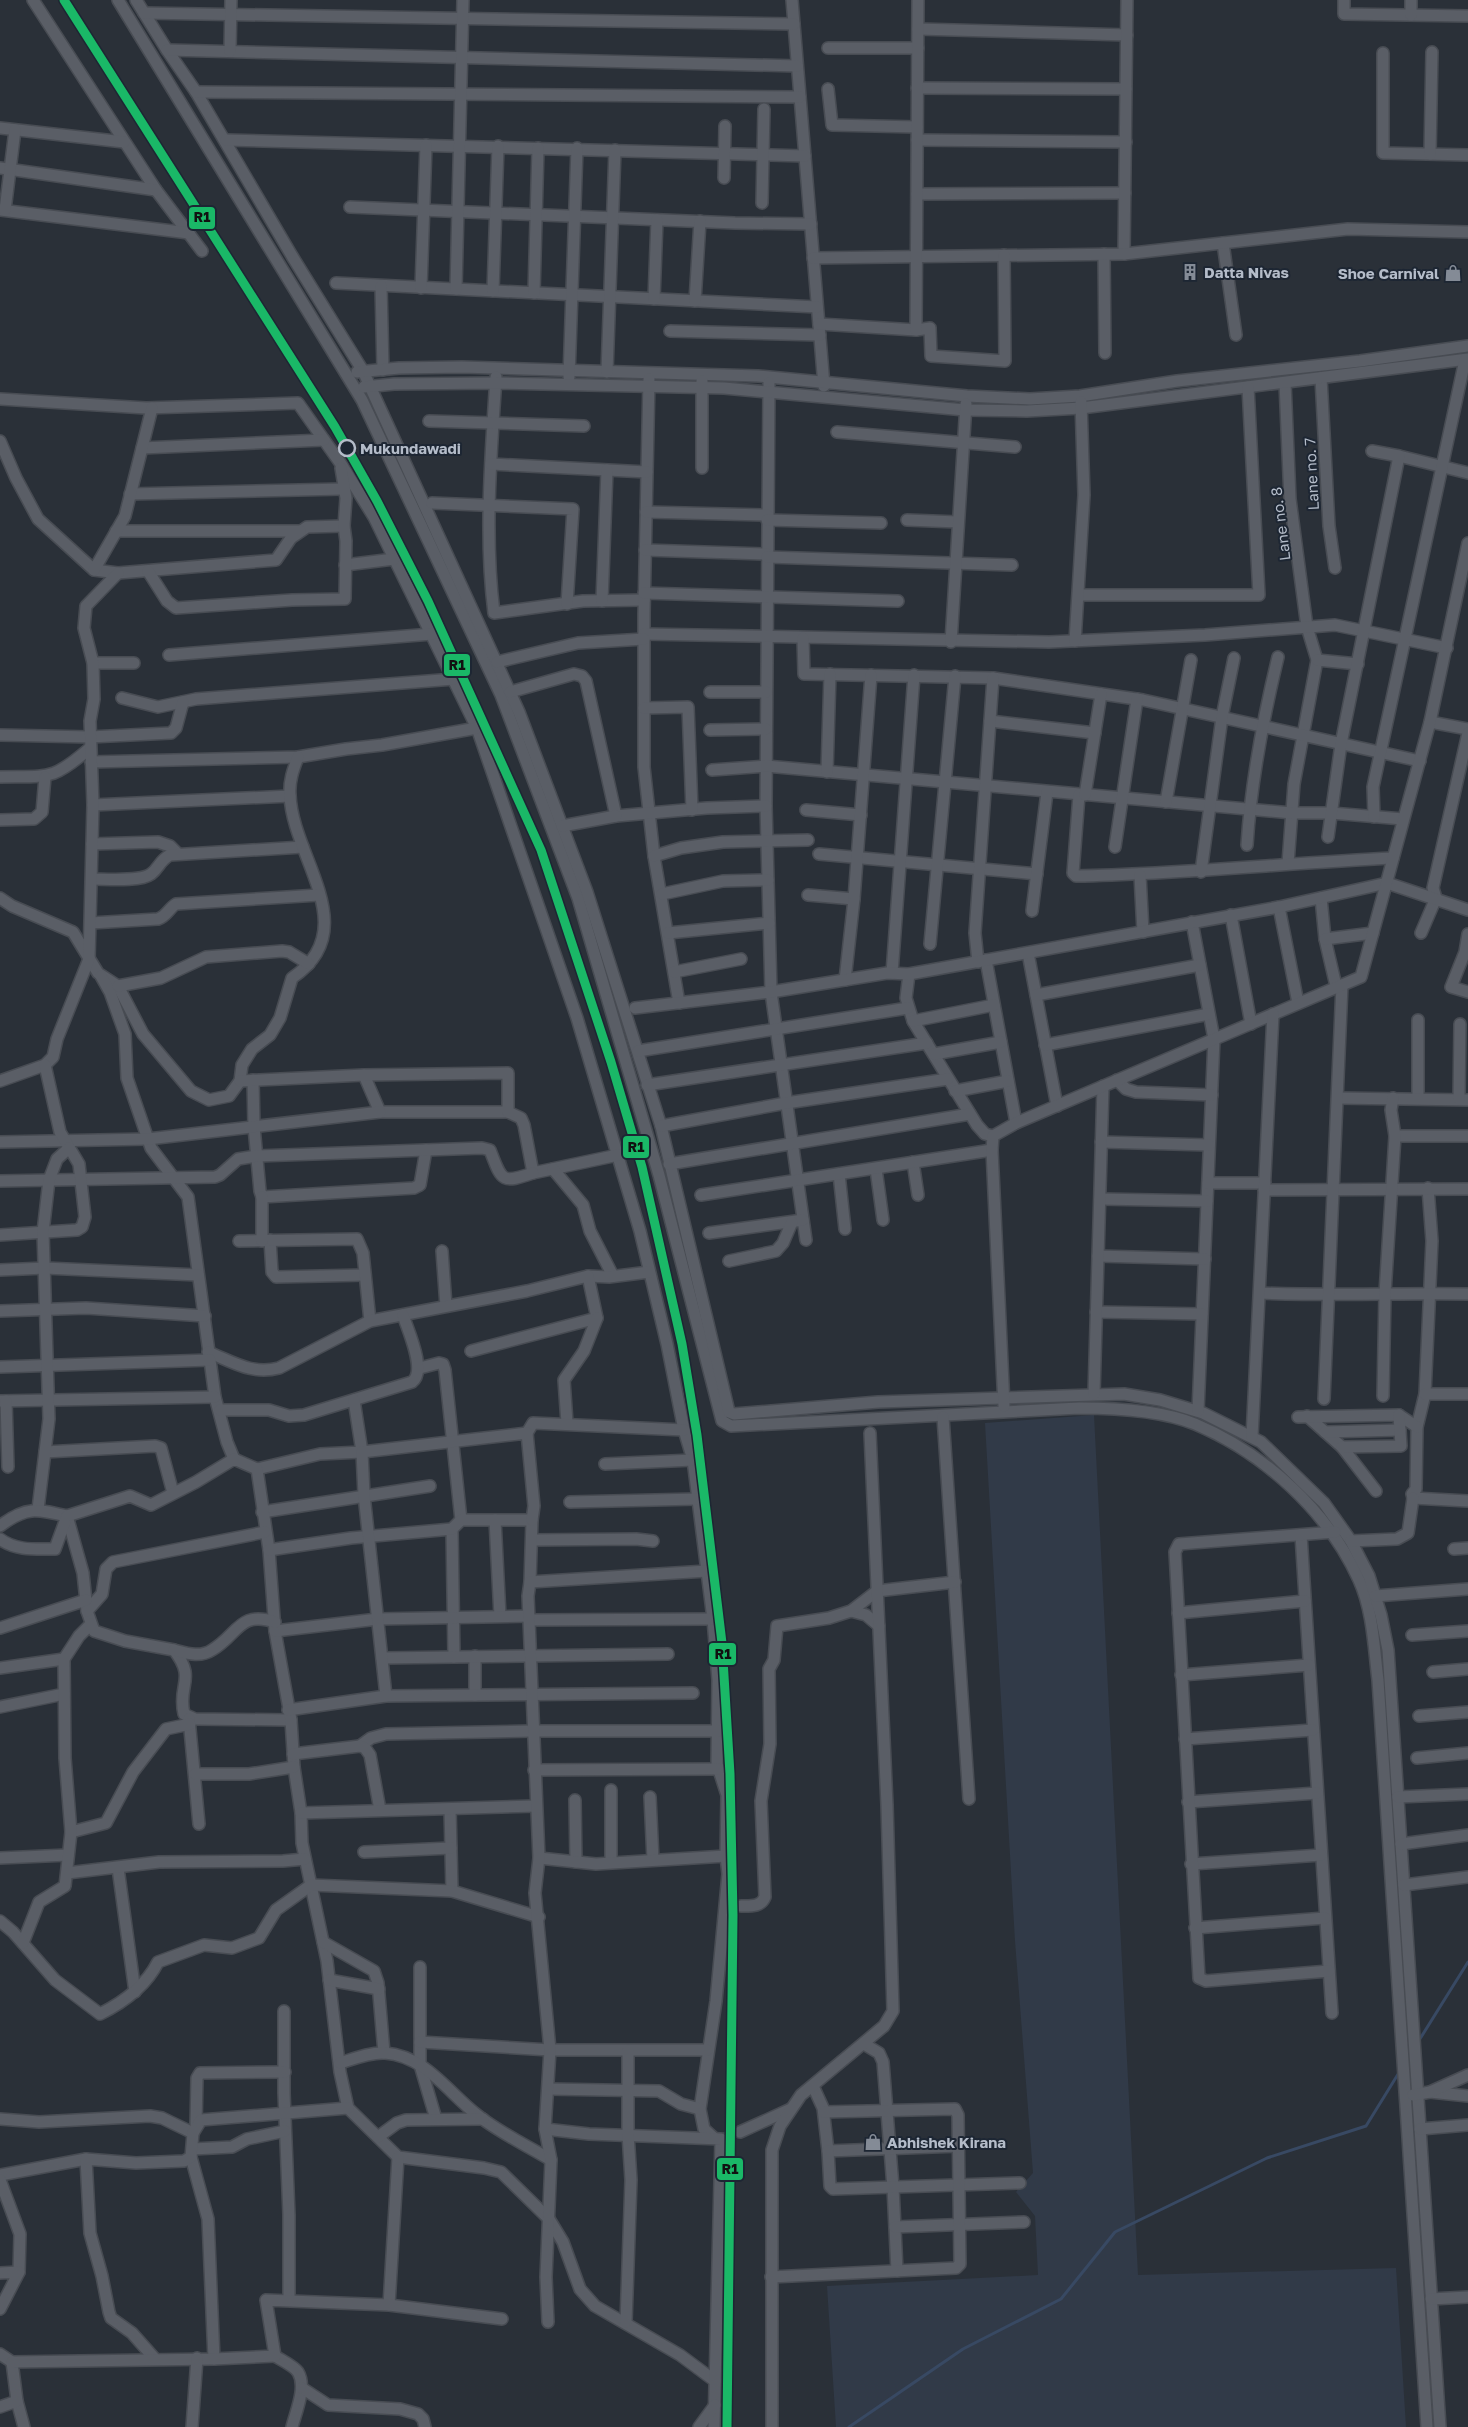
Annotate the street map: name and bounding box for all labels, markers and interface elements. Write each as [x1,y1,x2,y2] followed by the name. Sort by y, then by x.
[188,206,216,230] line badge: R1
[194,208,210,225] text: R1
[1180,262,1200,282] building icon: Datta Nivas
[1204,263,1289,281] place label: Datta Nivas
[1443,263,1463,283] shop icon: Shoe Carnival
[1338,264,1439,282] place label: Shoe Carnival
[1300,437,1322,511] street label: Lane no. 7
[338,439,356,457] marker: Mukundawadi
[360,439,461,457] place label: Mukundawadi
[1267,486,1293,562] street label: Lane no. 8
[443,653,471,677] line badge: R1
[449,656,465,673] text: R1
[622,1135,650,1159] line badge: R1
[628,1138,644,1155] text: R1
[708,1642,737,1666] line badge: R1
[715,1645,731,1662] text: R1
[863,2132,883,2152] shop icon: Abhishek Kirana
[887,2133,1006,2151] place label: Abhishek Kirana
[716,2157,744,2181] line badge: R1
[722,2160,738,2177] text: R1

